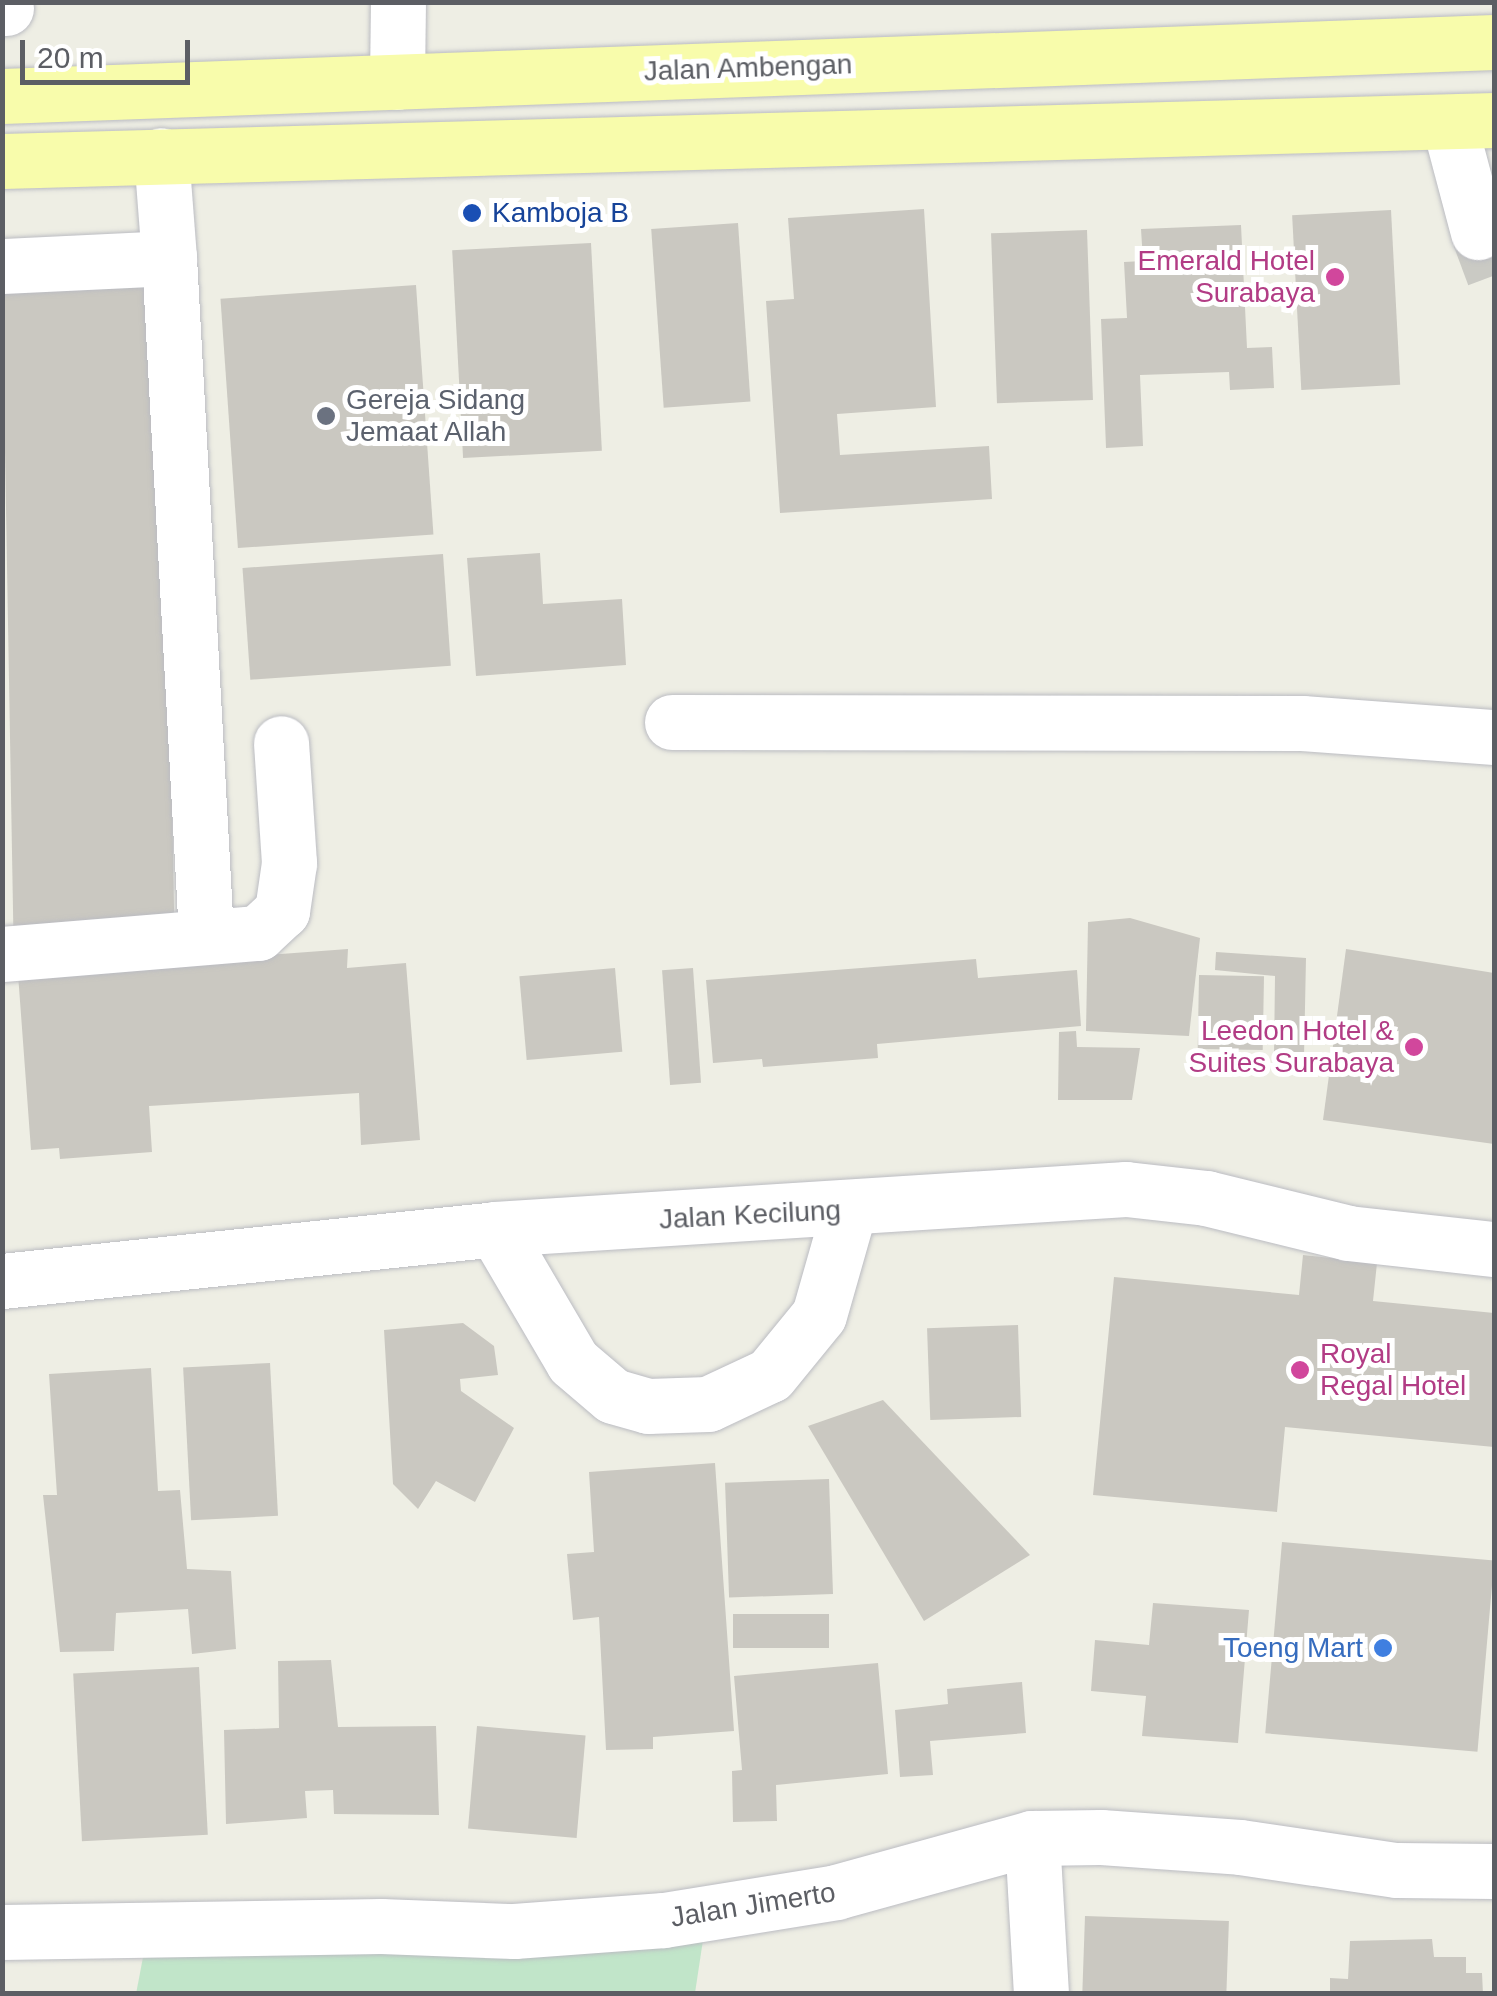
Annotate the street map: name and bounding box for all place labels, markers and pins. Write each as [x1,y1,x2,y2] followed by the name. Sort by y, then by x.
[492,196,629,230] place label: Kamboja B
[461,202,483,224] marker: Kamboja B
[1138,244,1315,310] place label: Emerald Hotel Surabaya
[1324,266,1346,288] marker: Emerald Hotel Surabaya
[346,383,525,449] place label: Gereja Sidang Jemaat Allah
[315,405,337,427] marker: Gereja Sidang Jemaat Allah
[1189,1014,1394,1080] place label: Leedon Hotel & Suites Surabaya
[1403,1036,1425,1058] marker: Leedon Hotel & Suites Surabaya
[1320,1337,1466,1403] place label: Royal Regal Hotel
[1289,1359,1311,1381] marker: Royal Regal Hotel
[1223,1631,1363,1665] place label: Toeng Mart
[1372,1637,1394,1659] marker: Toeng Mart

